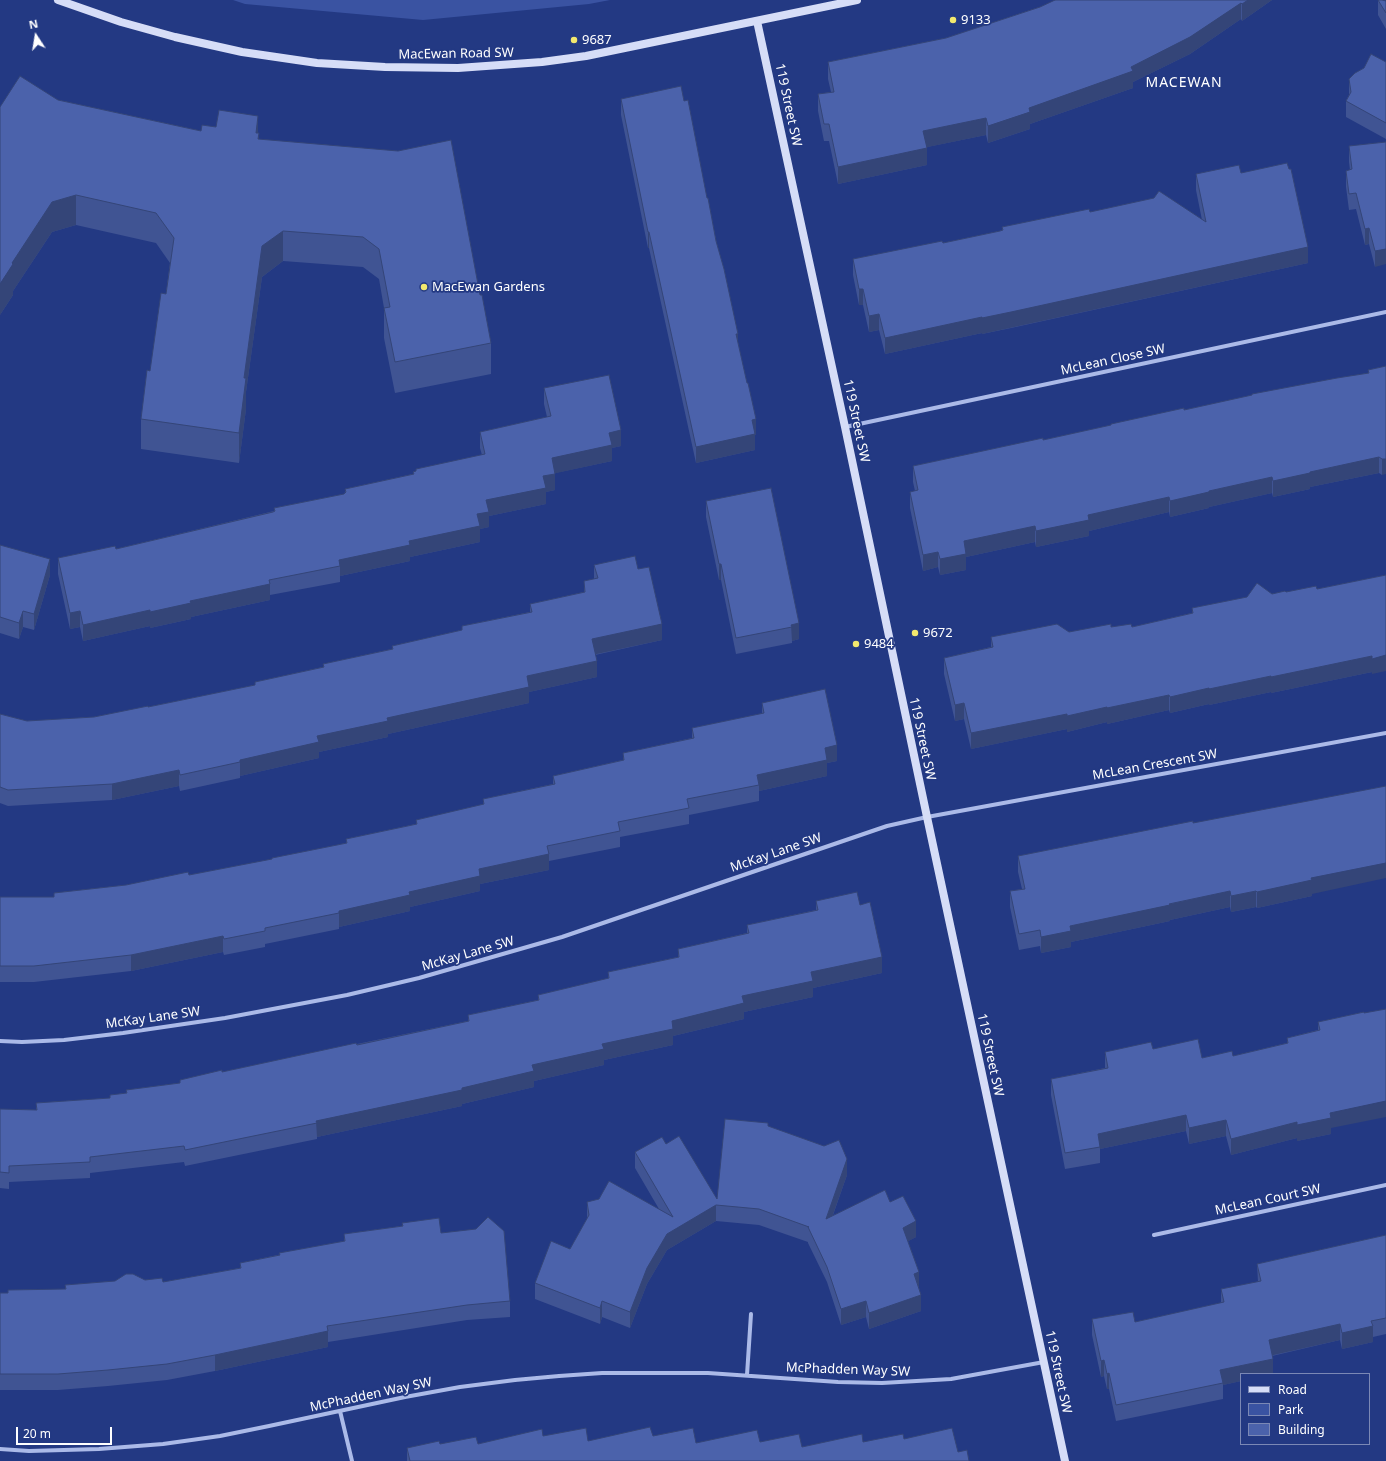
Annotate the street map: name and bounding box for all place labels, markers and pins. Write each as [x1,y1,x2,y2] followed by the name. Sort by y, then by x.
[961,12,991,28] place label: 9133
[948,15,958,25] marker: 9133
[582,32,612,48] place label: 9687
[569,35,579,45] marker: 9687
[432,279,545,295] place label: MacEwan Gardens
[419,282,429,292] marker: MacEwan Gardens
[923,625,953,641] place label: 9672
[910,628,920,638] marker: 9672
[864,636,894,652] place label: 9484
[851,639,861,649] marker: 9484

